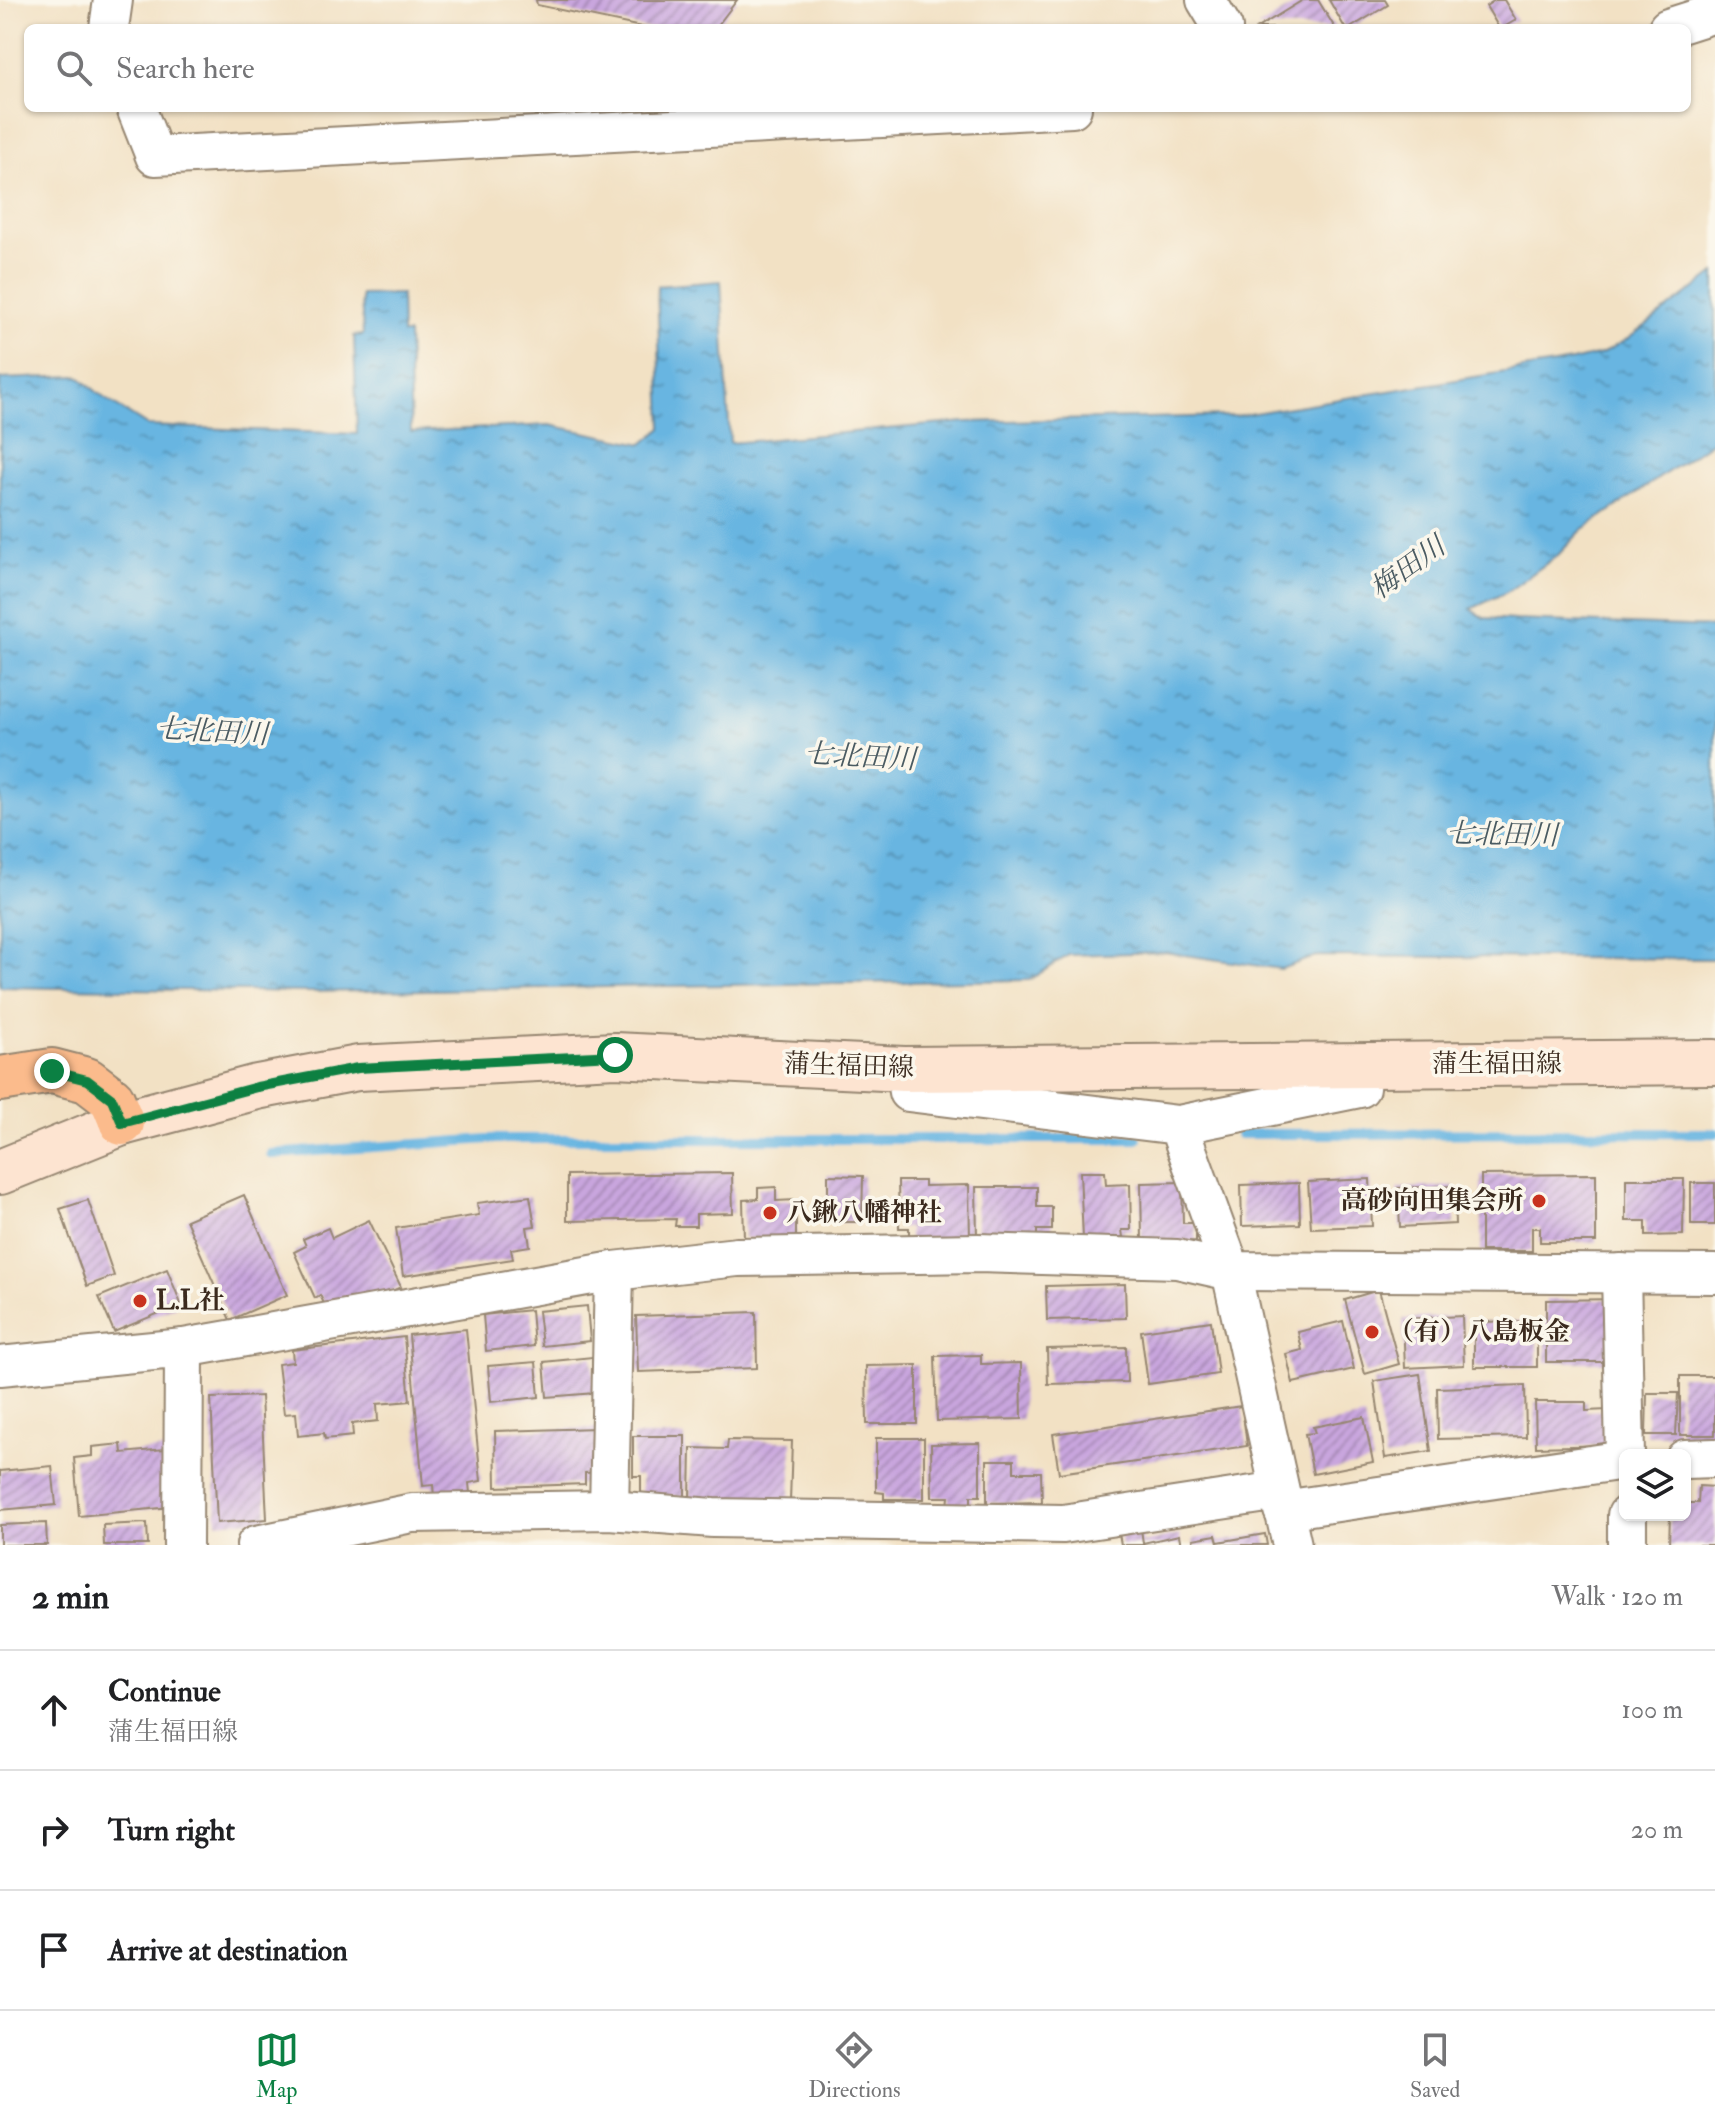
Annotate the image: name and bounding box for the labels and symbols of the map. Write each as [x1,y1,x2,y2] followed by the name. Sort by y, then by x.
[1364,527,1455,607] water label: 梅田川
[155,712,272,753] water label: 七北田川
[803,737,920,778] water label: 七北田川
[1446,817,1561,854] water label: 七北田川
[597,1037,633,1073] route start
[783,1048,915,1084] street label: 蒲生福田線
[1432,1048,1562,1080] street label: 蒲生福田線
[34,1053,70,1089] route end
[1341,1185,1523,1217] place label: 高砂向田集会所
[1530,1192,1548,1210] marker: 高砂向田集会所
[786,1197,942,1229] place label: 八鍬八幡神社
[761,1204,779,1222] marker: 八鍬八幡神社
[156,1285,225,1317] place label: L.L社
[131,1292,149,1310] marker: L.L社
[1388,1316,1570,1348] place label: （有）八島板金
[1363,1323,1381,1341] marker: （有）八島板金

